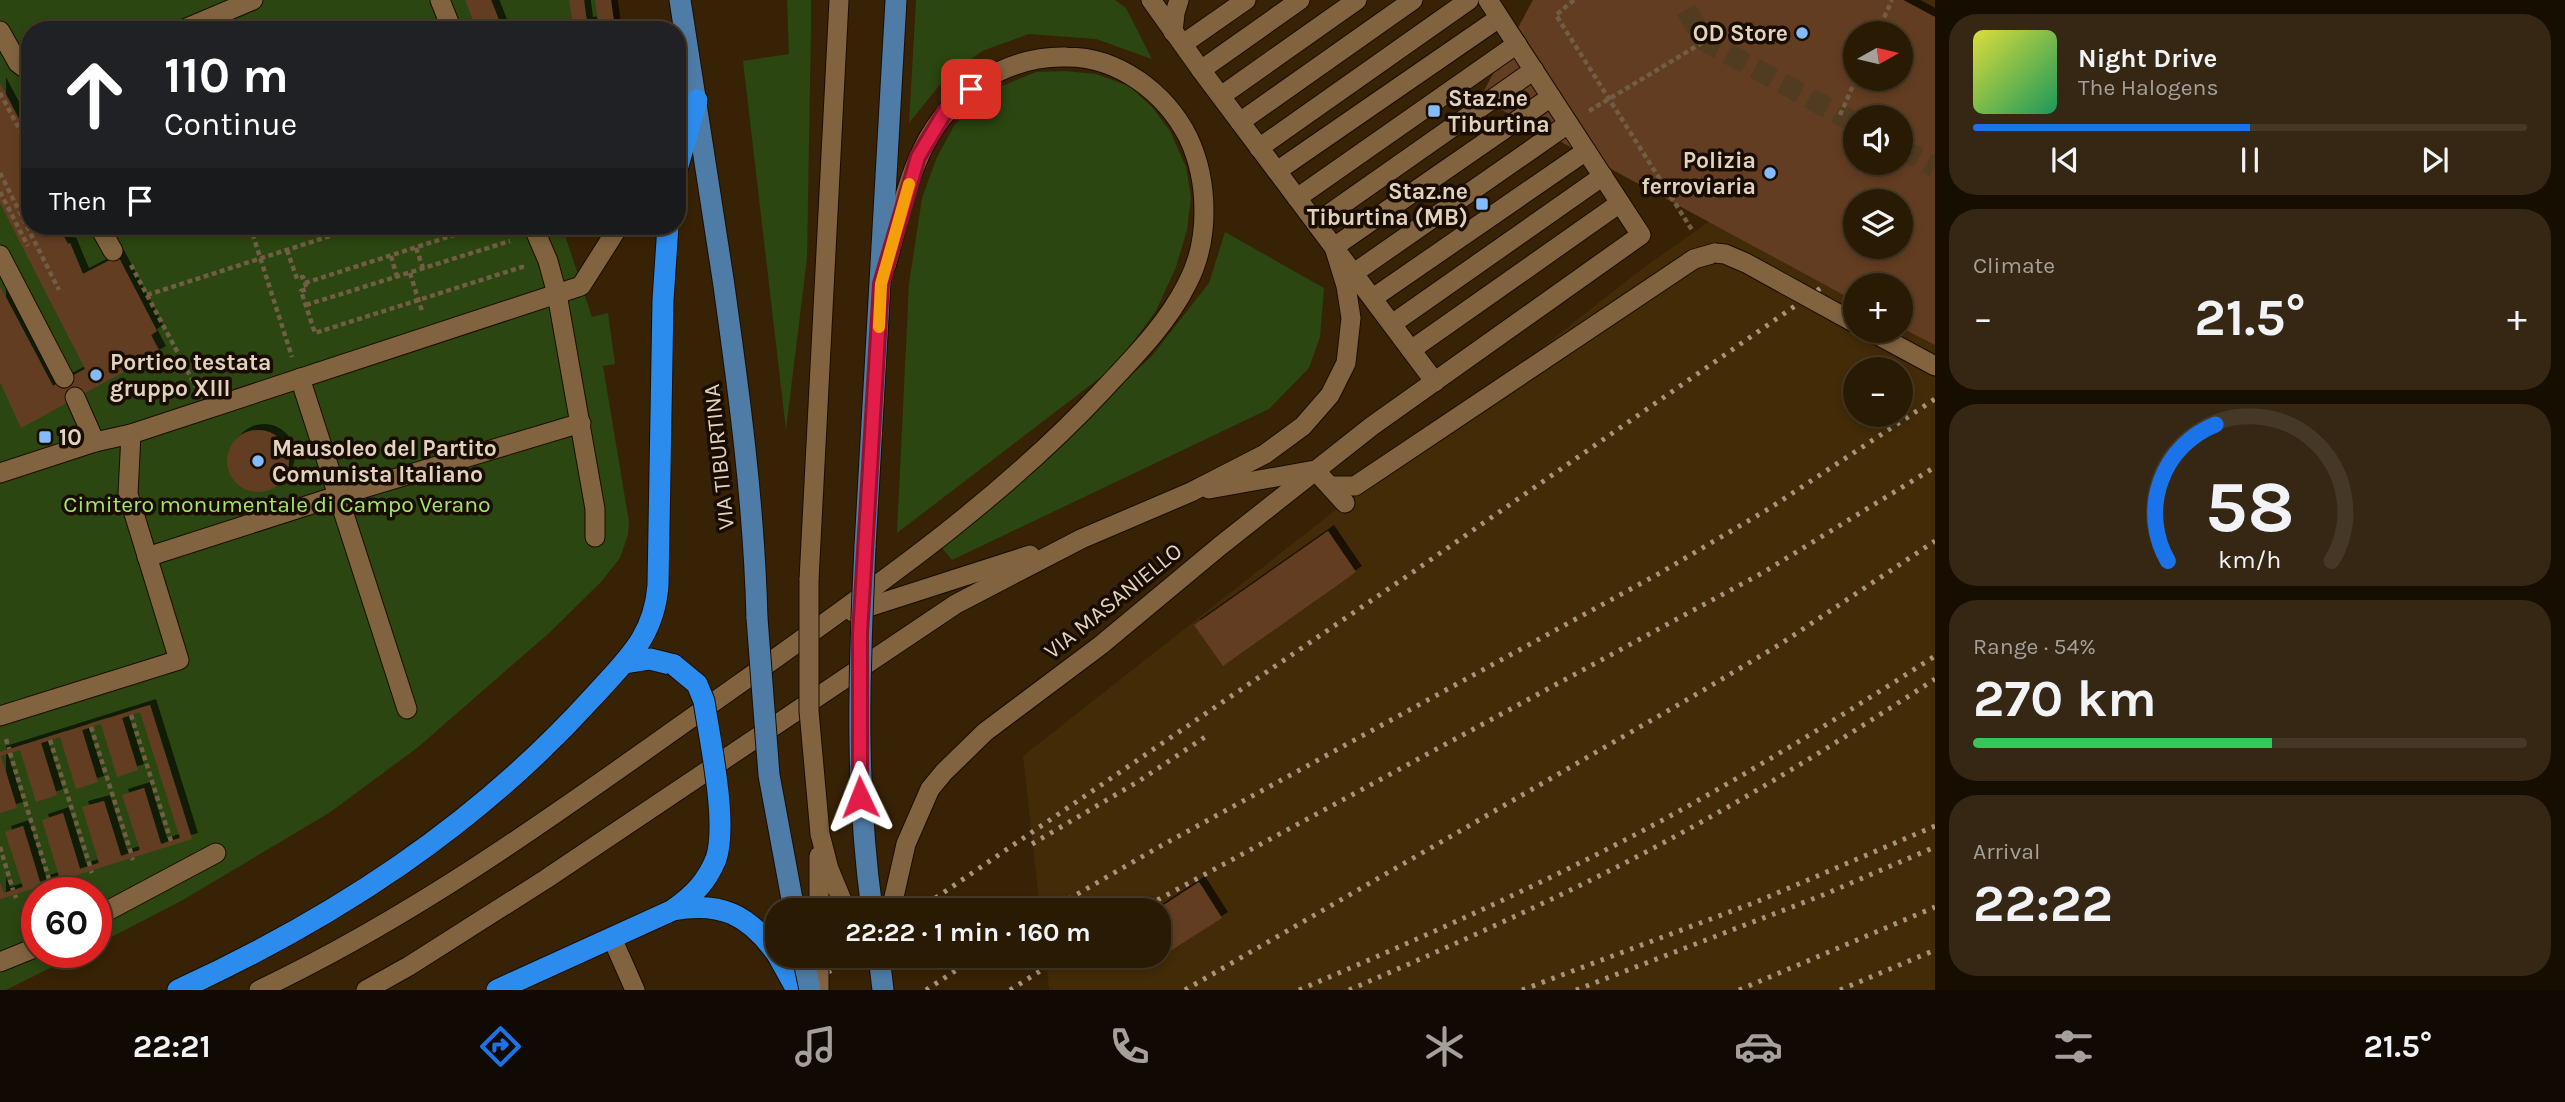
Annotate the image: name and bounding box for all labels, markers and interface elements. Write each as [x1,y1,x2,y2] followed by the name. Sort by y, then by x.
[1693,20,1788,47] place label: OD Store
[1843,21,1913,91] north arrow
[1843,21,1913,427] map controls
[1794,25,1810,41] marker: OD Store
[2078,43,2217,74] text: Night Drive
[164,47,289,104] text: 110 m
[49,49,140,140] icon: ahead
[941,59,1001,119] pin
[952,70,990,108] icon: arrive
[2078,74,2218,101] text: The Halogens
[1448,85,1550,138] place label: Staz.ne Tiburtina
[1426,103,1442,119] marker: Staz.ne Tiburtina
[1843,105,1913,175] button: sound
[164,106,297,143] text: Continue
[2046,141,2084,179] icon: previous
[2231,141,2269,179] icon: pause
[2416,141,2454,179] icon: next
[1641,147,1756,200] place label: Polizia ferroviaria
[1762,165,1778,181] marker: Polizia ferroviaria
[1307,178,1468,231] place label: Staz.ne Tiburtina (MB)
[121,182,159,220] icon: arrive
[49,186,107,217] text: Then
[1843,189,1913,259] button: layers
[1474,196,1490,212] marker: Staz.ne Tiburtina (MB)
[1973,252,2055,279] text: Climate
[1843,273,1913,343] button: +
[2194,287,2306,348] text: 21.5°
[1973,296,1993,341] text: −
[2507,296,2527,341] text: +
[110,349,271,402] place label: Portico testata gruppo XIII
[1843,357,1913,427] button: −
[88,367,104,383] marker: Portico testata gruppo XIII
[698,383,740,531] street label: VIA TIBURTINA
[59,424,82,451] place label: 10
[37,429,53,445] marker: 10
[272,435,497,488] place label: Mausoleo del Partito Comunista Italiano
[250,453,266,469] marker: Mausoleo del Partito Comunista Italiano
[2205,464,2295,549] text: 58
[63,491,491,518] park label: Cimitero monumentale di Campo Verano
[1039,537,1187,665] street label: VIA MASANIELLO
[2218,545,2282,574] text: km/h
[1973,633,2096,660] text: Range · 54%
[1973,668,2156,729] text: 270 km
[823,760,897,834] position arrow
[1973,838,2040,865] text: Arrival
[1973,873,2113,934] text: 22:22
[21,877,112,968] speed limit sign: 60
[845,917,1091,948] text: 22:22 · 1 min · 160 m
[476,1022,525,1071] icon: directions
[791,1022,840,1071] icon: music
[1105,1022,1154,1071] icon: phone
[1420,1022,1469,1071] icon: climate
[1734,1022,1783,1071] icon: car
[2049,1022,2098,1071] icon: filters
[133,1028,211,1065] text: 22:21
[2363,1028,2432,1065] text: 21.5°

